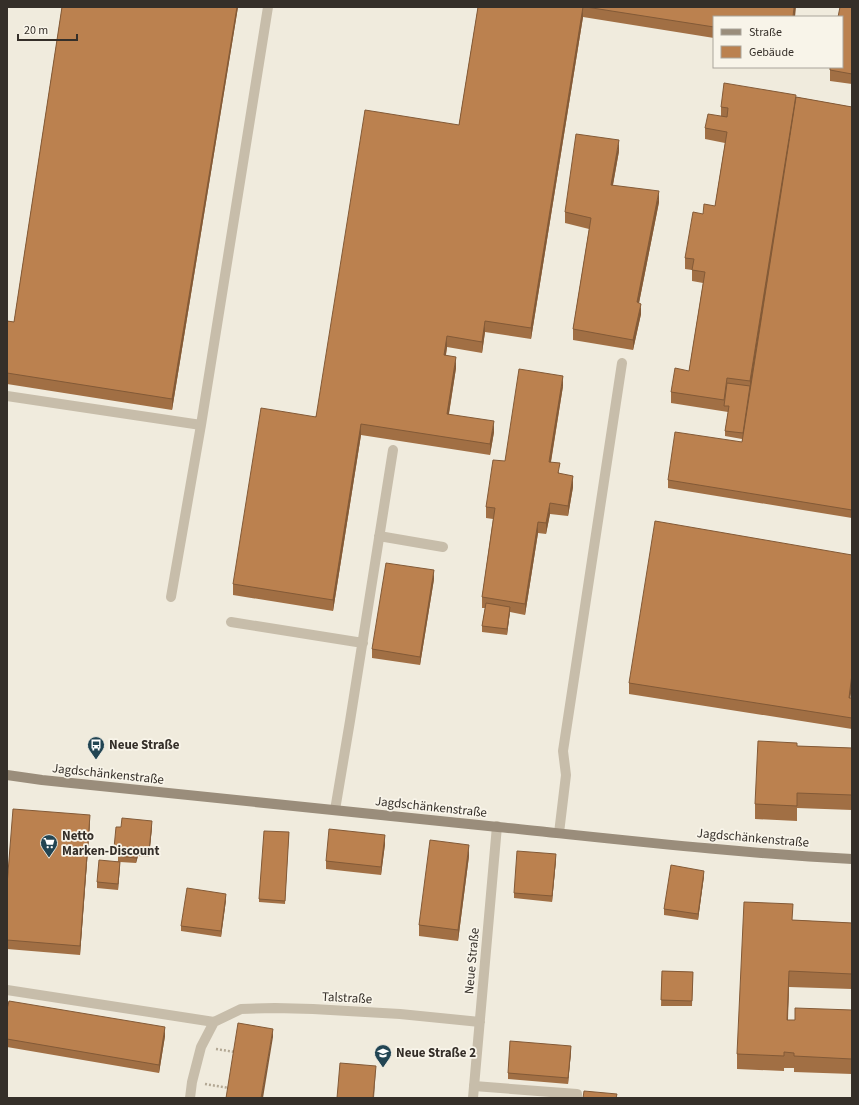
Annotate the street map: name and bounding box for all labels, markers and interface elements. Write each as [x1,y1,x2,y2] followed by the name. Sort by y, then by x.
[18,16,77,42] scale bar
[713,16,843,68] legend
[24,22,48,39] text: 20 m
[749,24,782,41] text: Straße
[749,44,794,61] text: Gebäude
[86,735,106,760] bus stop icon: Neue Straße
[109,736,180,754] place label: Neue Straße
[51,759,165,789] street label: Jagdschänkenstraße
[374,792,488,822] street label: Jagdschänkenstraße
[696,824,810,852] street label: Jagdschänkenstraße
[62,827,160,860] place label: Netto Marken-Discount
[39,833,59,858] supermarket icon: Netto Marken-Discount
[460,927,484,995] street label: Neue Straße
[321,988,373,1008] street label: Talstraße
[373,1043,393,1068] school or university icon: Neue Straße 2
[396,1044,476,1062] place label: Neue Straße 2

